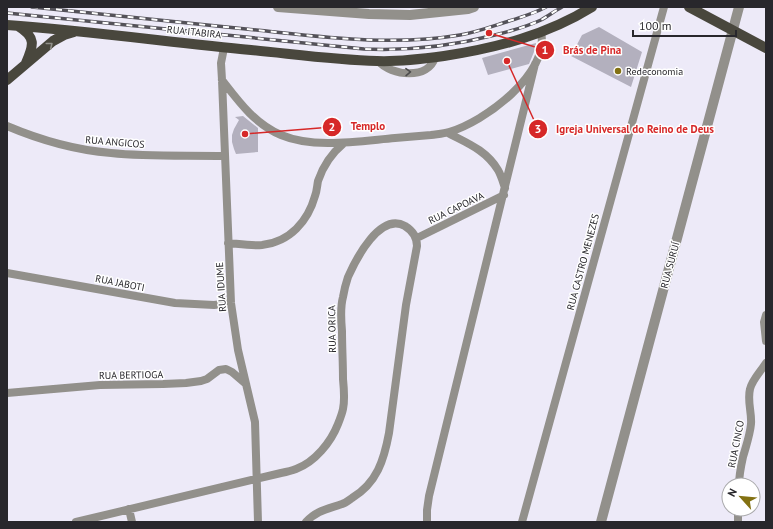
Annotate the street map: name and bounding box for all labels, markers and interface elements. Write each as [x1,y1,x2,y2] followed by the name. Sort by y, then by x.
[633,12,736,38] scale bar
[639,18,672,33] text: 100 m
[166,23,222,41] street label: RUA ITABIRA
[535,38,629,61] callout: Brás de Pina
[45,42,52,49] one-way arrow
[542,42,548,57] text: 1
[563,43,621,57] text: Brás de Pina
[626,65,683,78] place label: Redeconomia
[613,66,623,76] marker: Redeconomia
[405,68,411,76] one-way arrow
[322,115,393,138] callout: Templo
[528,117,722,140] callout: Igreja Universal do Reino de Deus
[329,119,335,134] text: 2
[351,119,385,133] text: Templo
[535,121,541,136] text: 3
[556,122,714,136] text: Igreja Universal do Reino de Deus
[85,133,145,151] street label: RUA ANGICOS
[426,189,486,227] street label: RUA CAPOAVA
[564,212,602,312] street label: RUA CASTRO MENEZES
[658,240,682,290] street label: RUA SURUÍ
[213,262,229,312] street label: RUA IDUME
[94,272,146,294] street label: RUA JABOTI
[325,305,339,353] street label: RUA ORICA
[99,368,163,382] street label: RUA BERTIOGA
[725,419,747,469] street label: RUA CINCO
[721,477,761,517] north arrow
[724,486,740,499] text: N

